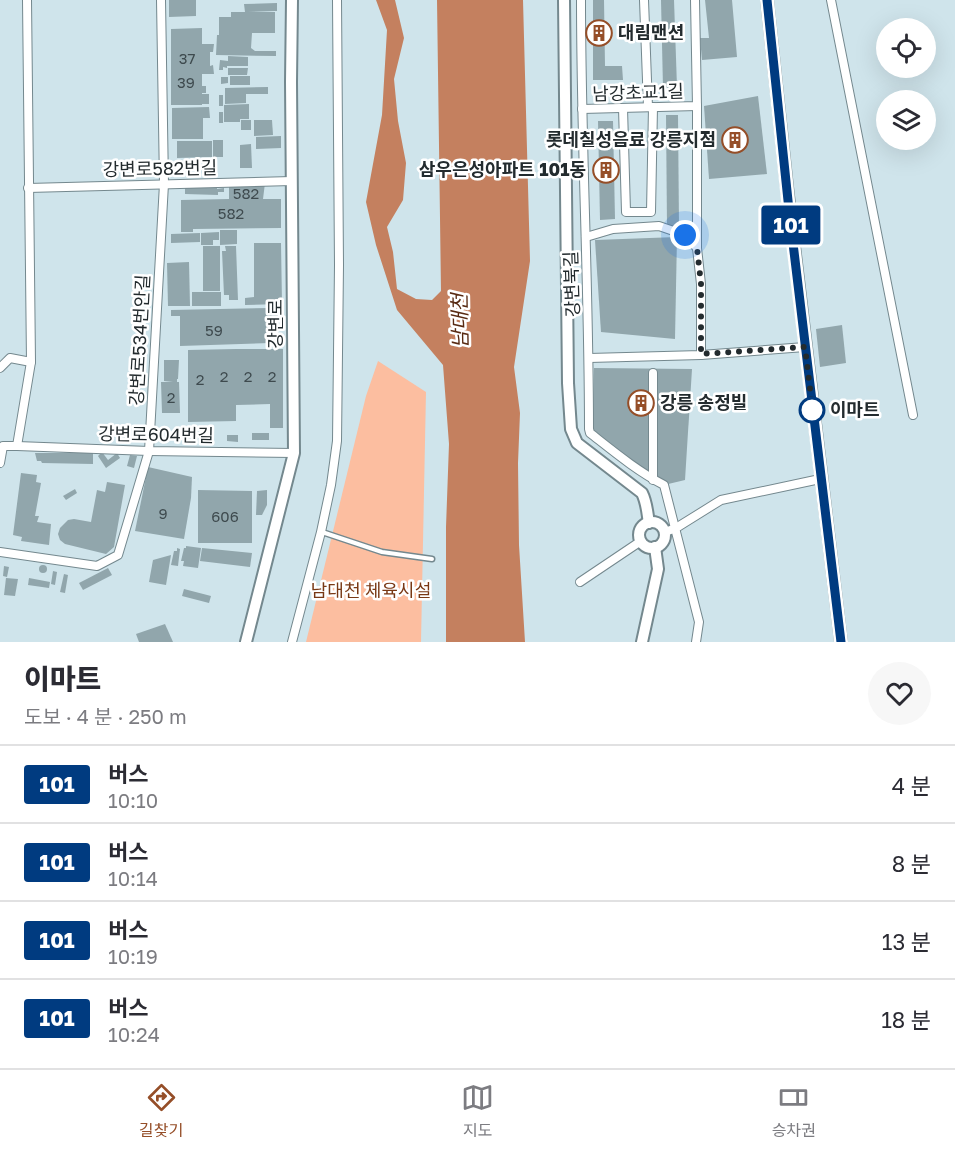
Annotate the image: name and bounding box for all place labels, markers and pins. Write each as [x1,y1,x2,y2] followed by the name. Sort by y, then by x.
[584,18,614,48] building icon: 대림맨션
[618,21,684,43] place label: 대림맨션
[720,125,750,155] building icon: 롯데칠성음료 강릉지점
[546,128,716,150] place label: 롯데칠성음료 강릉지점
[591,155,621,185] building icon: 삼우은성아파트 101동
[419,158,586,180] place label: 삼우은성아파트 101동
[626,388,656,418] building icon: 강릉 송정빌
[660,391,747,413] place label: 강릉 송정빌
[799,397,825,423] marker: 이마트
[830,398,880,420] place label: 이마트

